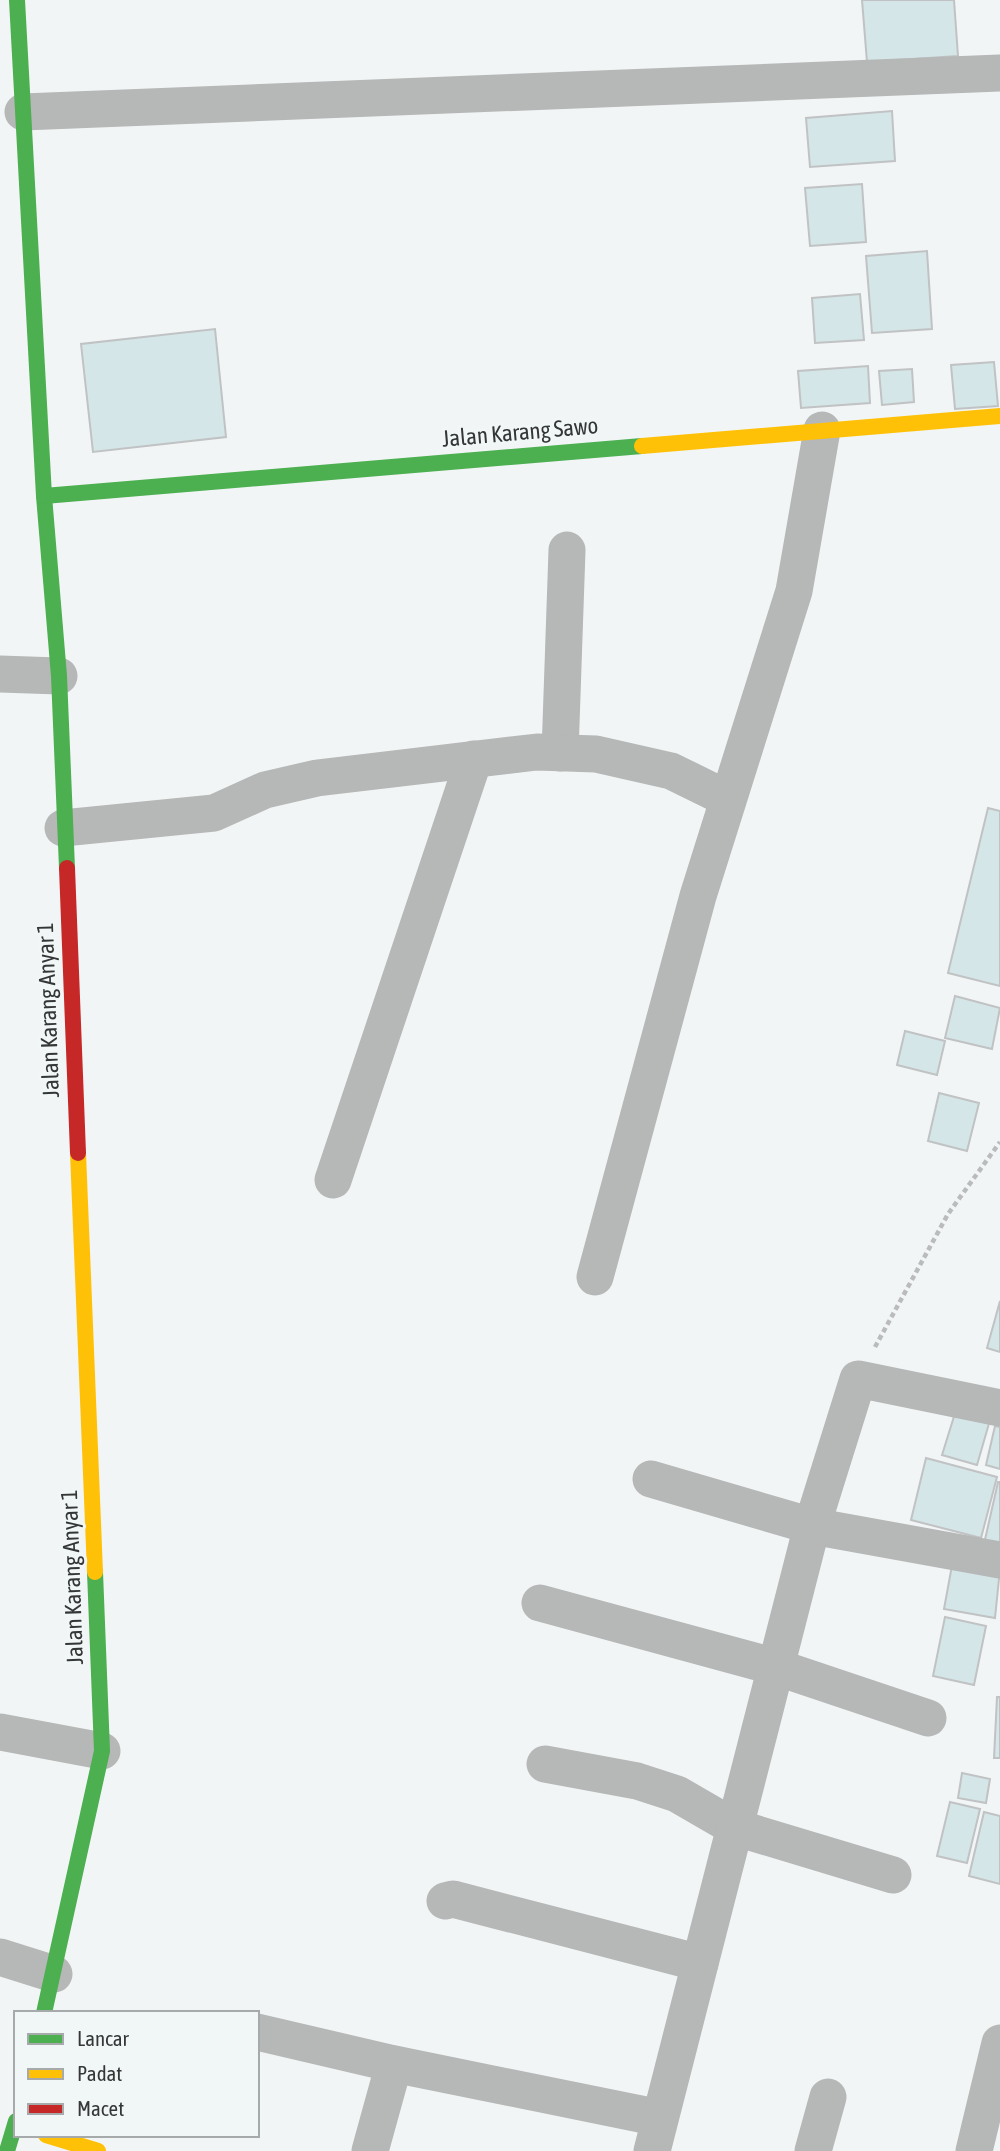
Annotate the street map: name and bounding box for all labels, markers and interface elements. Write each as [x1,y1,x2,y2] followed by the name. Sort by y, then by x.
[441,412,599,452] street label: Jalan Karang Sawo
[32,922,64,1098] street label: Jalan Karang Anyar 1
[56,1489,88,1665] street label: Jalan Karang Anyar 1
[14,2011,259,2137] legend
[77,2026,130,2050] text: Lancar
[77,2061,122,2085] text: Padat
[77,2096,124,2120] text: Macet

